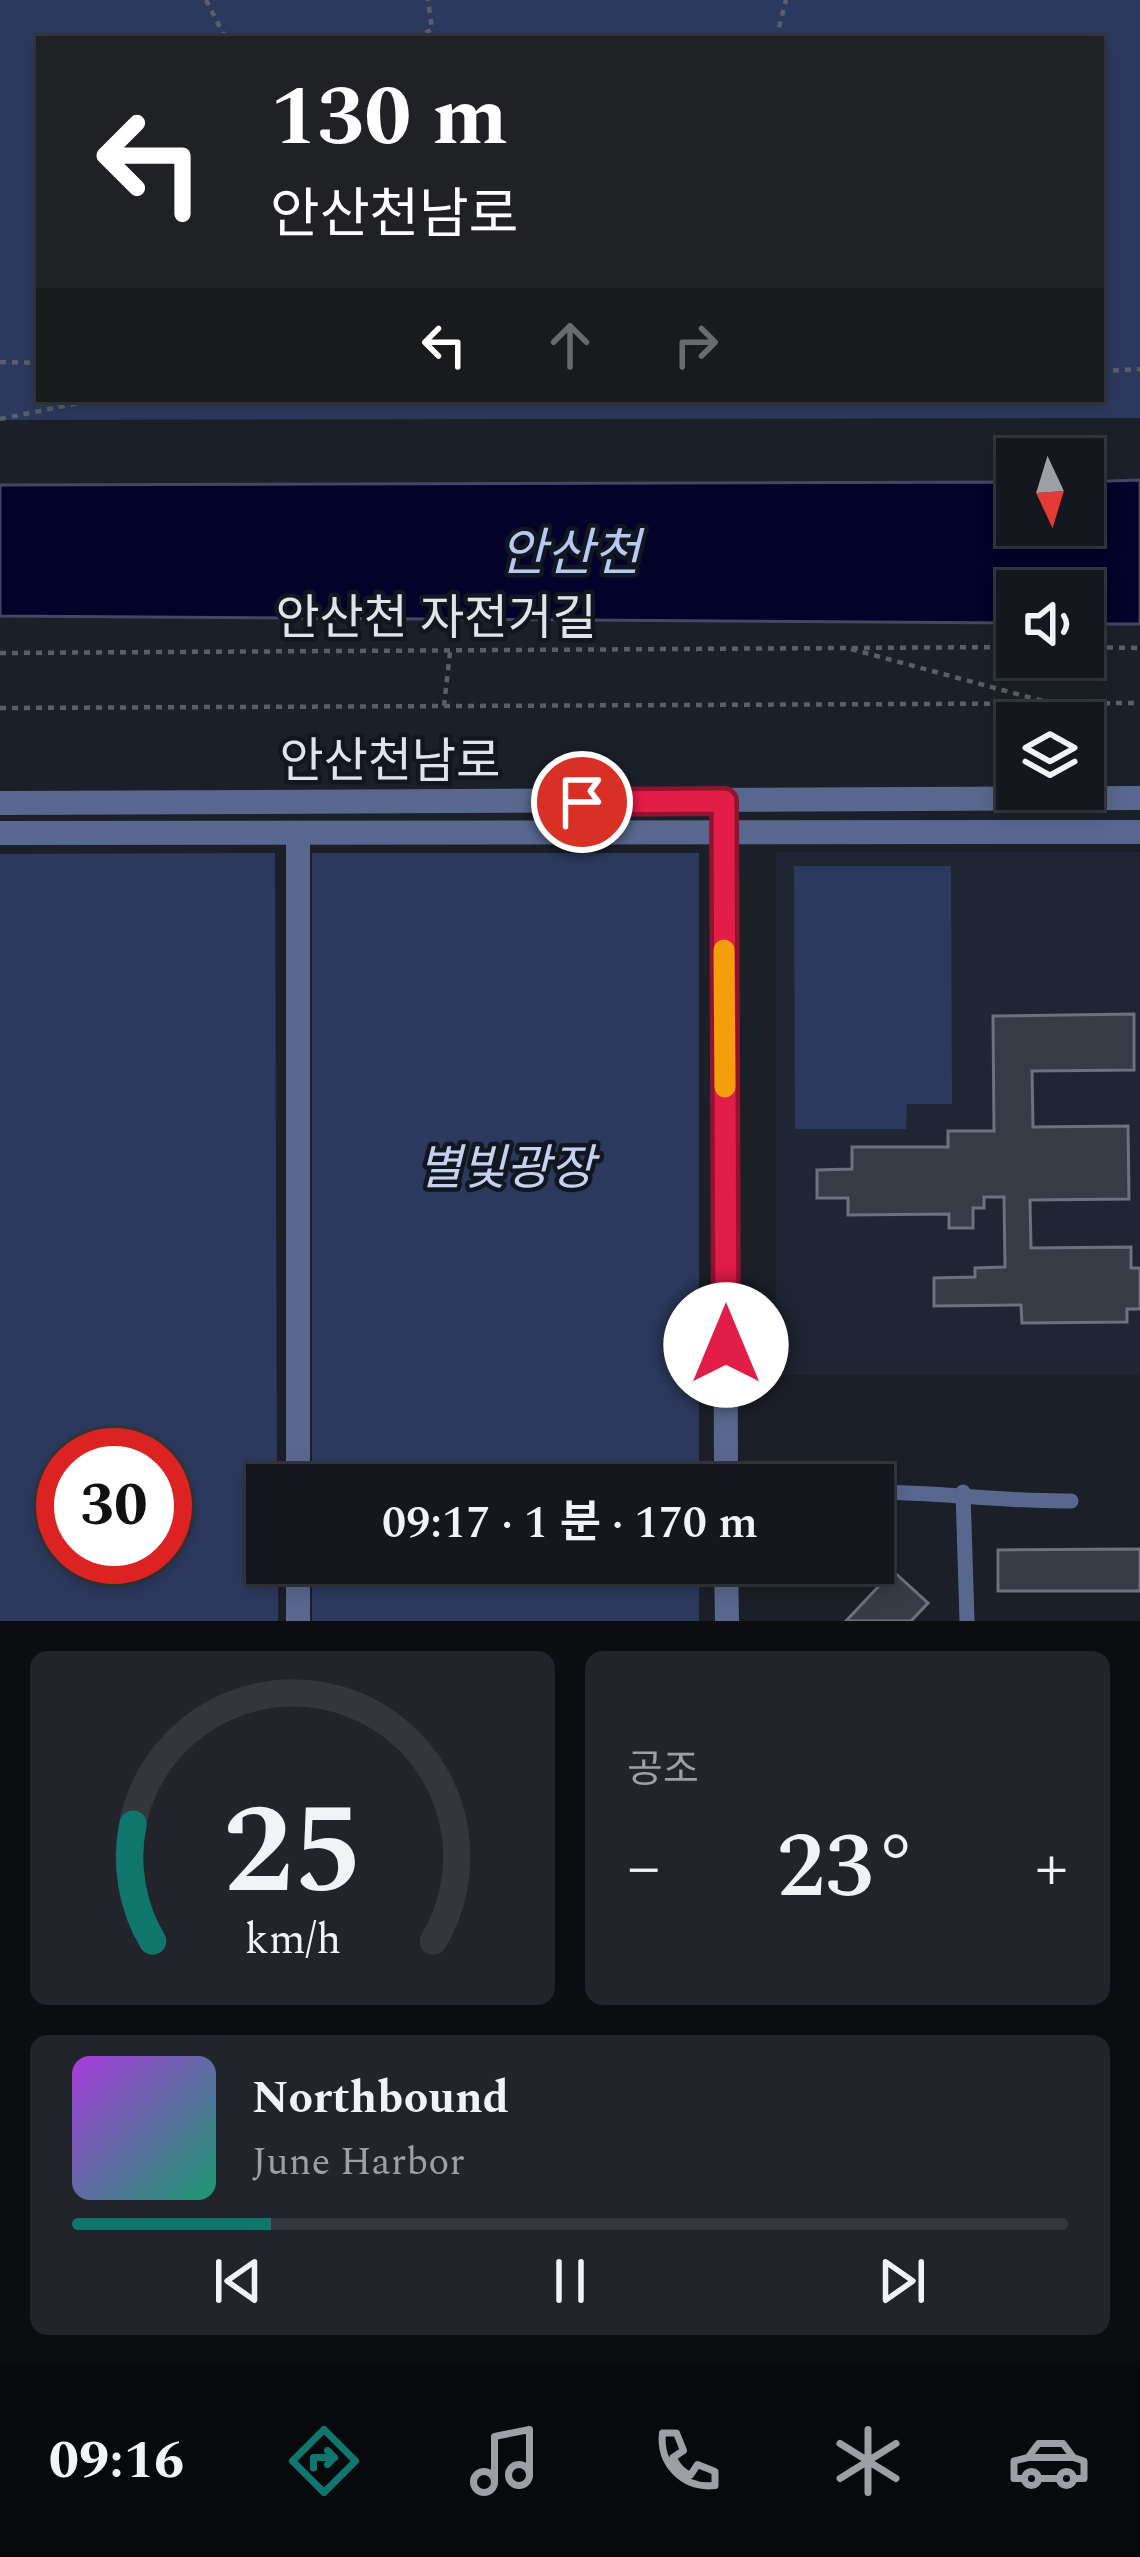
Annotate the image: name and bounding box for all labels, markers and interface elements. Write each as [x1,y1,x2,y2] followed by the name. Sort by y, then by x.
[270,54,508,182] text: 130 m
[72,84,228,240] icon: left
[270,175,518,257] text: 안산천남로
[411,312,477,378] icon: left
[537,312,603,378] icon: ahead
[663,312,729,378] icon: right
[996,438,1104,546] north arrow
[996,438,1104,810] map controls
[500,516,645,594] water label: 안산천
[996,570,1104,678] button: sound
[275,583,597,656] street label: 안산천 자전거길
[996,702,1104,810] button: layers
[280,726,500,799] street label: 안산천남로
[531,751,633,853] pin
[549,769,615,835] icon: arrive
[418,1133,600,1206] park label: 별빛광장
[663,1282,789,1408] position arrow
[36,1428,192,1584] speed limit sign: 30
[382,1489,758,1558] text: 09:17 · 1 분 · 170 m
[627,1741,699,1800] text: 공조
[222,1758,363,1948] text: 25
[777,1800,918,1937] text: 23°
[627,1818,660,1919] text: −
[1035,1818,1068,1919] text: +
[244,1908,341,1973] text: km/h
[252,2064,509,2133] text: Northbound
[252,2133,465,2192] text: June Harbor
[205,2248,271,2314] icon: previous
[537,2248,603,2314] icon: pause
[869,2248,935,2314] icon: next
[282,2419,366,2503] icon: directions
[463,2419,547,2503] icon: music
[645,2419,729,2503] icon: phone
[826,2419,910,2503] icon: climate
[1007,2419,1091,2503] icon: car
[49,2420,184,2502] text: 09:16

